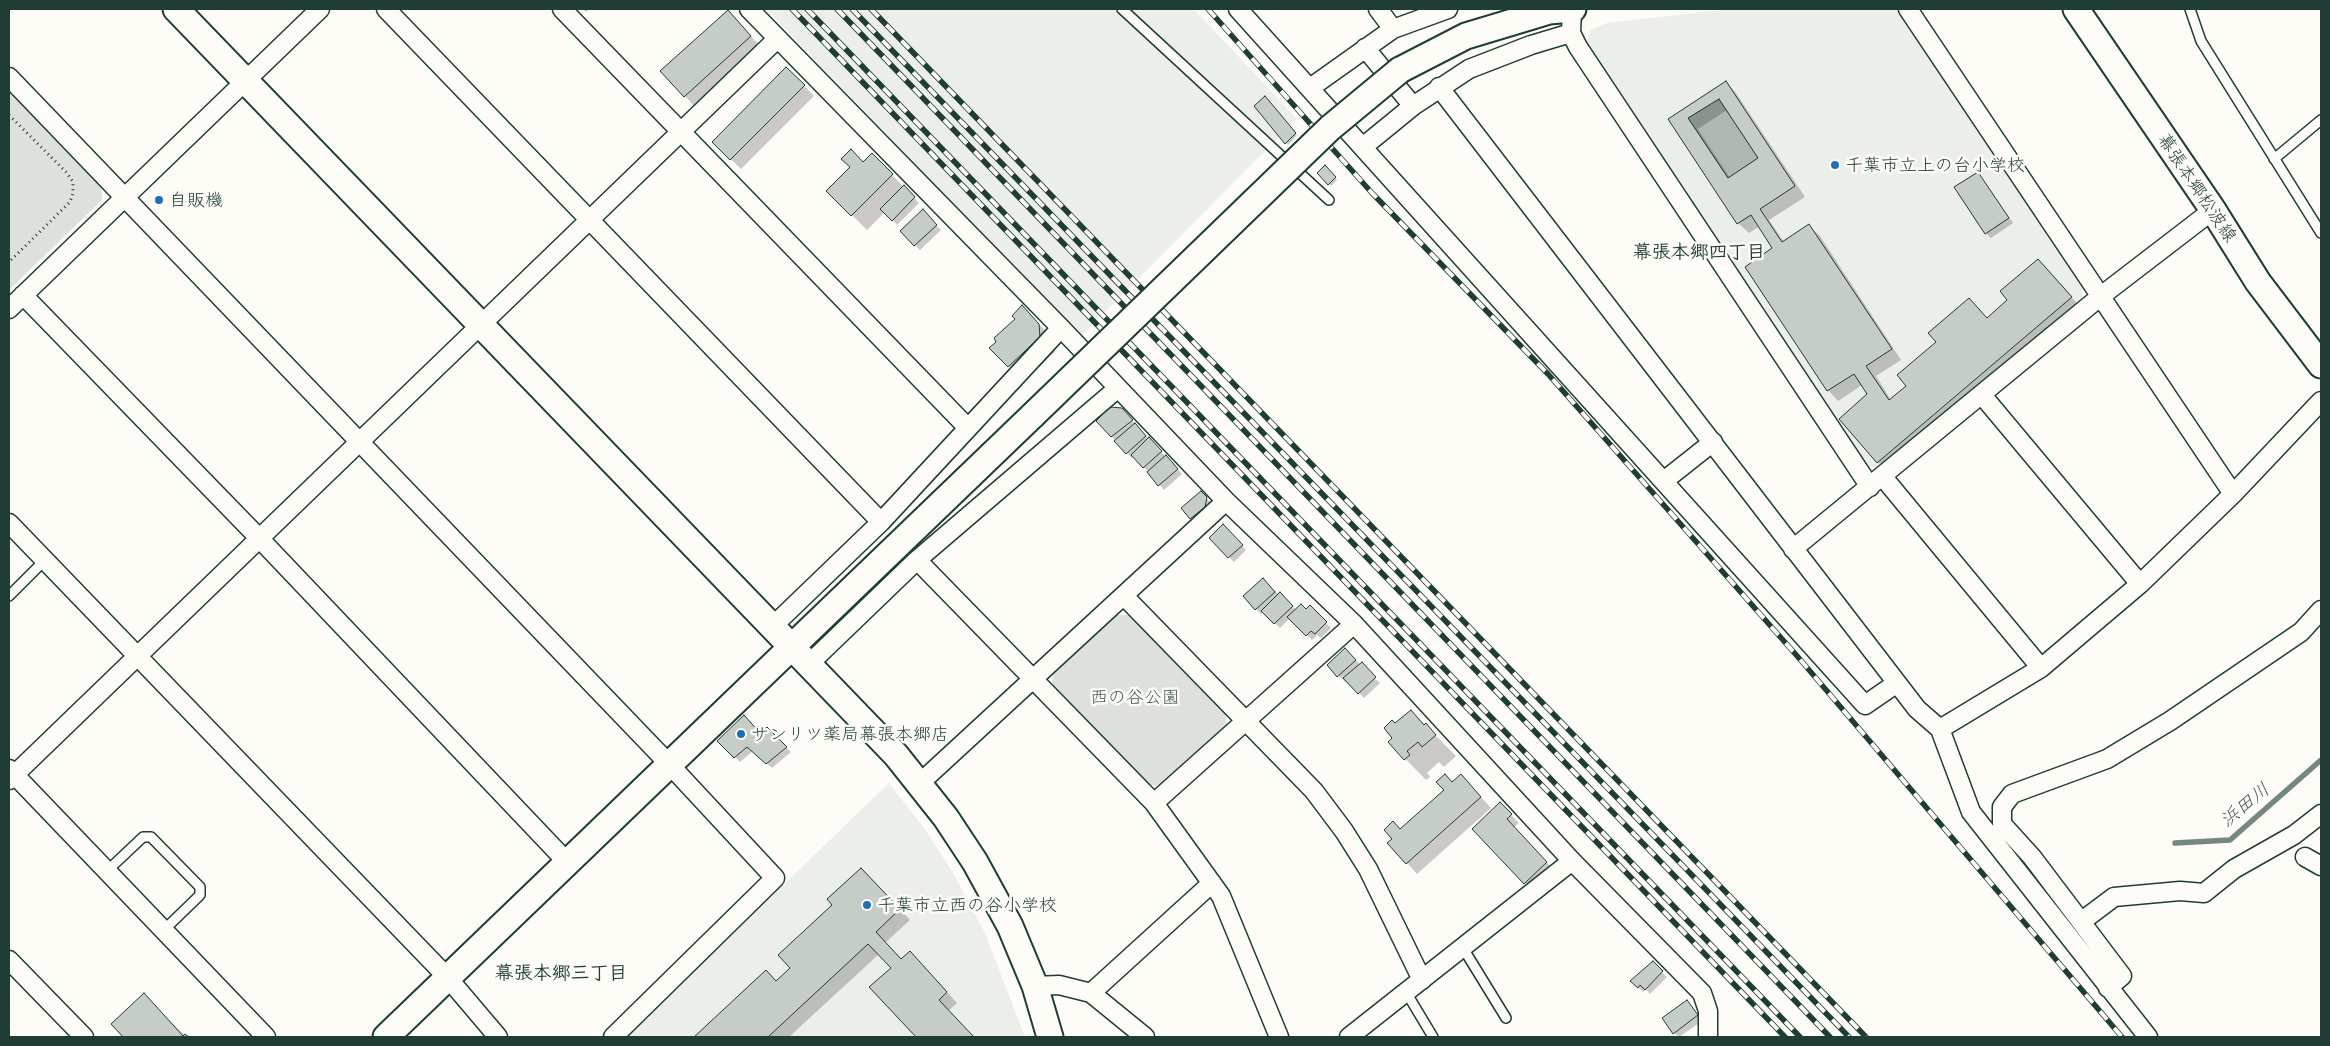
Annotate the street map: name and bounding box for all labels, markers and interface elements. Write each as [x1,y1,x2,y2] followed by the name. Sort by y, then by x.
[2153,130,2241,246] street label: 幕張本郷松波線
[1845,154,2025,176] place label: 千葉市立上の台小学校
[1829,159,1841,171] marker: 千葉市立上の台小学校
[169,189,223,211] place label: 自販機
[153,194,165,206] marker: 自販機
[1633,241,1765,263] district label: 幕張本郷四丁目
[1090,686,1180,708] park label: 西の谷公園
[751,723,949,745] place label: サンリツ薬局幕張本郷店
[735,728,747,740] marker: サンリツ薬局幕張本郷店
[2216,778,2274,832] water label: 浜田川
[877,894,1057,916] place label: 千葉市立西の谷小学校
[861,899,873,911] marker: 千葉市立西の谷小学校
[495,962,627,984] district label: 幕張本郷三丁目

